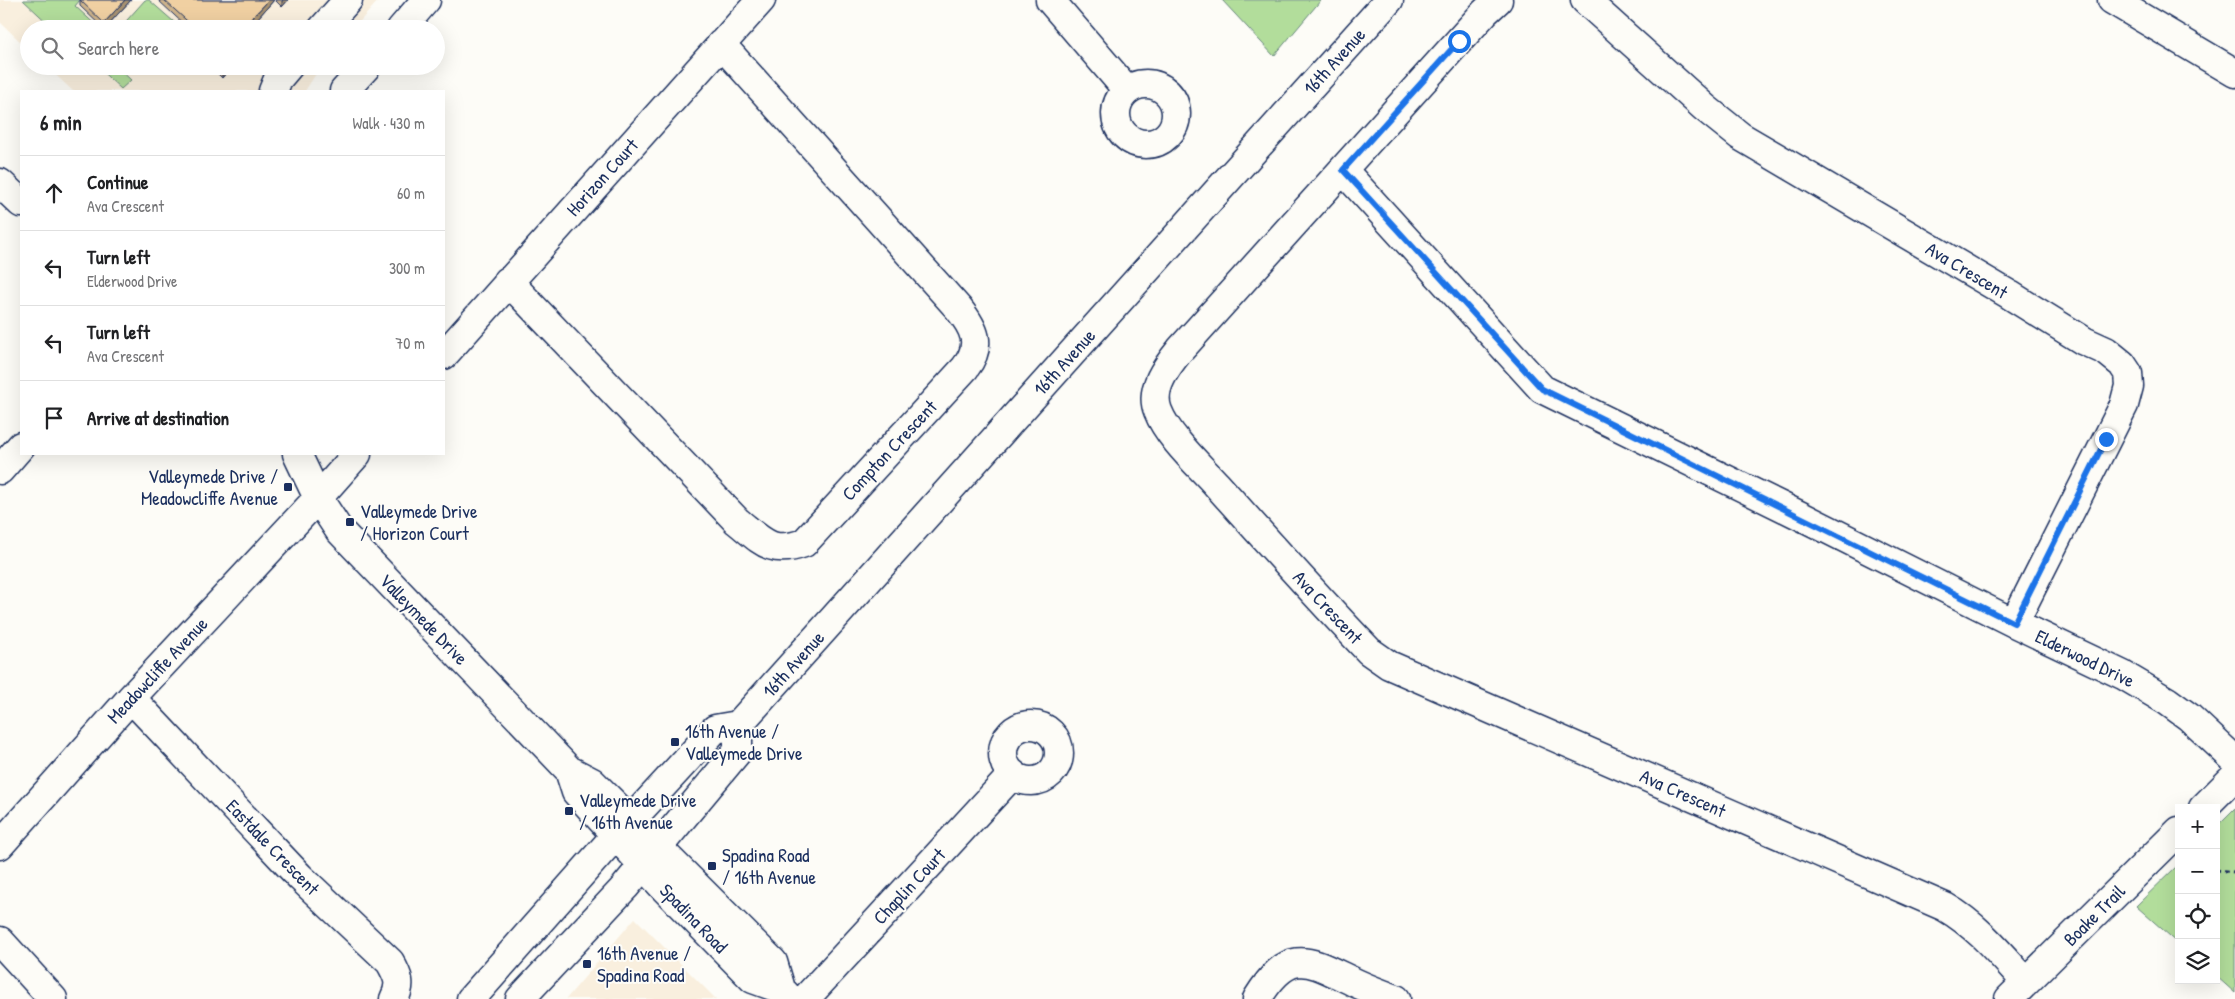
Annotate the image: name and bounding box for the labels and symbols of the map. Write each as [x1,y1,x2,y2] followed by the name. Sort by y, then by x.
[1297,22,1371,100] street label: 16th Avenue
[1448,30,1471,53] route start
[560,132,644,222] street label: Horizon Court
[1921,235,2013,305] street label: Ava Crescent
[1027,323,1101,401] street label: 16th Avenue
[836,394,943,506] street label: Compton Crescent
[2095,428,2118,451] route end
[141,463,278,511] place label: Valleymede Drive / Meadowcliffe Avenue
[282,481,294,493] marker: Valleymede Drive / Meadowcliffe Avenue
[360,498,478,546] place label: Valleymede Drive / Horizon Court
[344,516,356,528] marker: Valleymede Drive / Horizon Court
[1287,565,1369,650] street label: Ava Crescent
[374,568,474,671] street label: Valleymede Drive
[101,611,214,729] street label: Meadowcliffe Avenue
[2031,623,2139,693] street label: Elderwood Drive
[756,625,830,703] street label: 16th Avenue
[685,718,803,766] place label: 16th Avenue / Valleymede Drive
[669,736,681,748] marker: 16th Avenue / Valleymede Drive
[1636,763,1730,824] street label: Ava Crescent
[579,787,697,835] place label: Valleymede Drive / 16th Avenue
[221,793,326,901] street label: Eastdale Crescent
[563,805,575,817] marker: Valleymede Drive / 16th Avenue
[722,842,816,890] place label: Spadina Road / 16th Avenue
[867,842,951,930] street label: Chaplin Court
[706,860,718,872] marker: Spadina Road / 16th Avenue
[654,877,734,959] street label: Spadina Road
[2057,878,2131,952] street label: Boake Trail
[597,940,691,988] place label: 16th Avenue / Spadina Road
[581,958,593,970] marker: 16th Avenue / Spadina Road

